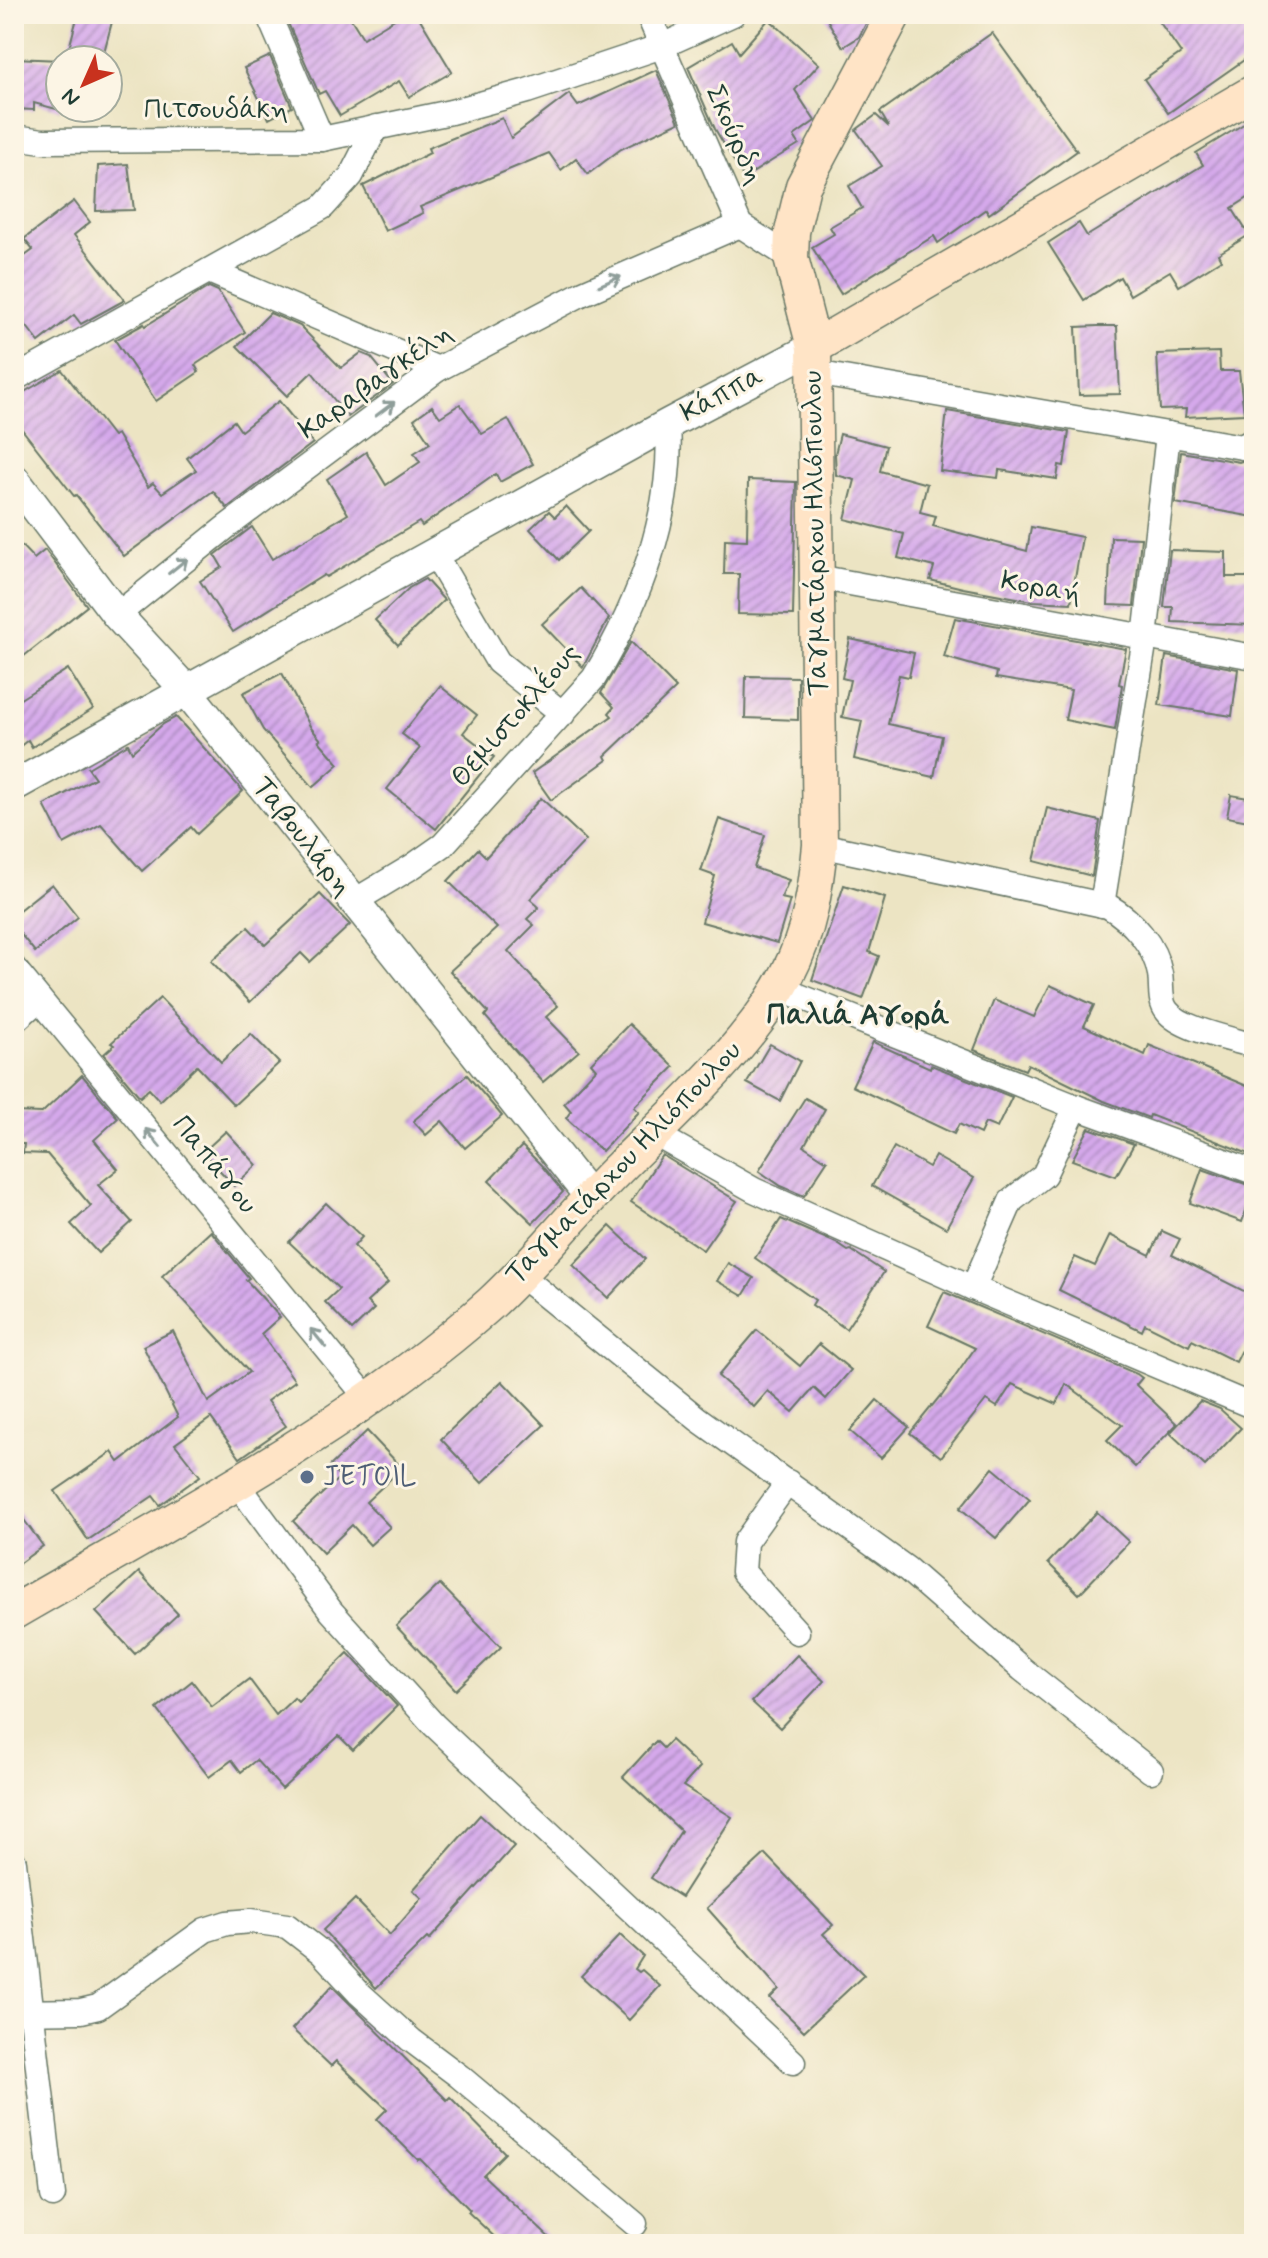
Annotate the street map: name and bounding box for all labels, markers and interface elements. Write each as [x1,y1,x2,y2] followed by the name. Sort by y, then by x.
[44,44,124,124] north arrow
[696,79,772,191] street label: Σκούρδη
[56,82,86,112] text: N
[144,92,288,129] street label: Πιτσουδάκη
[597,273,622,288] one-way arrow
[292,315,460,449] street label: Καραβαγκέλη
[674,358,770,432] street label: Κάππα
[795,370,837,696] street label: Ταγματάρχου Ηλιόπουλου
[373,401,395,417] one-way arrow
[167,557,188,575] one-way arrow
[998,563,1084,613] street label: Κοραή
[443,636,589,796] street label: Θεμιστοκλέους
[244,770,360,904] street label: Ταβουλάρη
[767,996,950,1035] district label: Παλιά Αγορά
[498,1033,750,1293] street label: Ταγματάρχου Ηλιόπουλου
[163,1108,265,1222] street label: Παπάγου
[144,1128,162,1148] one-way arrow
[309,1329,327,1349] one-way arrow
[323,1459,417,1496] place label: JETOIL
[298,1468,316,1486] marker: JETOIL

